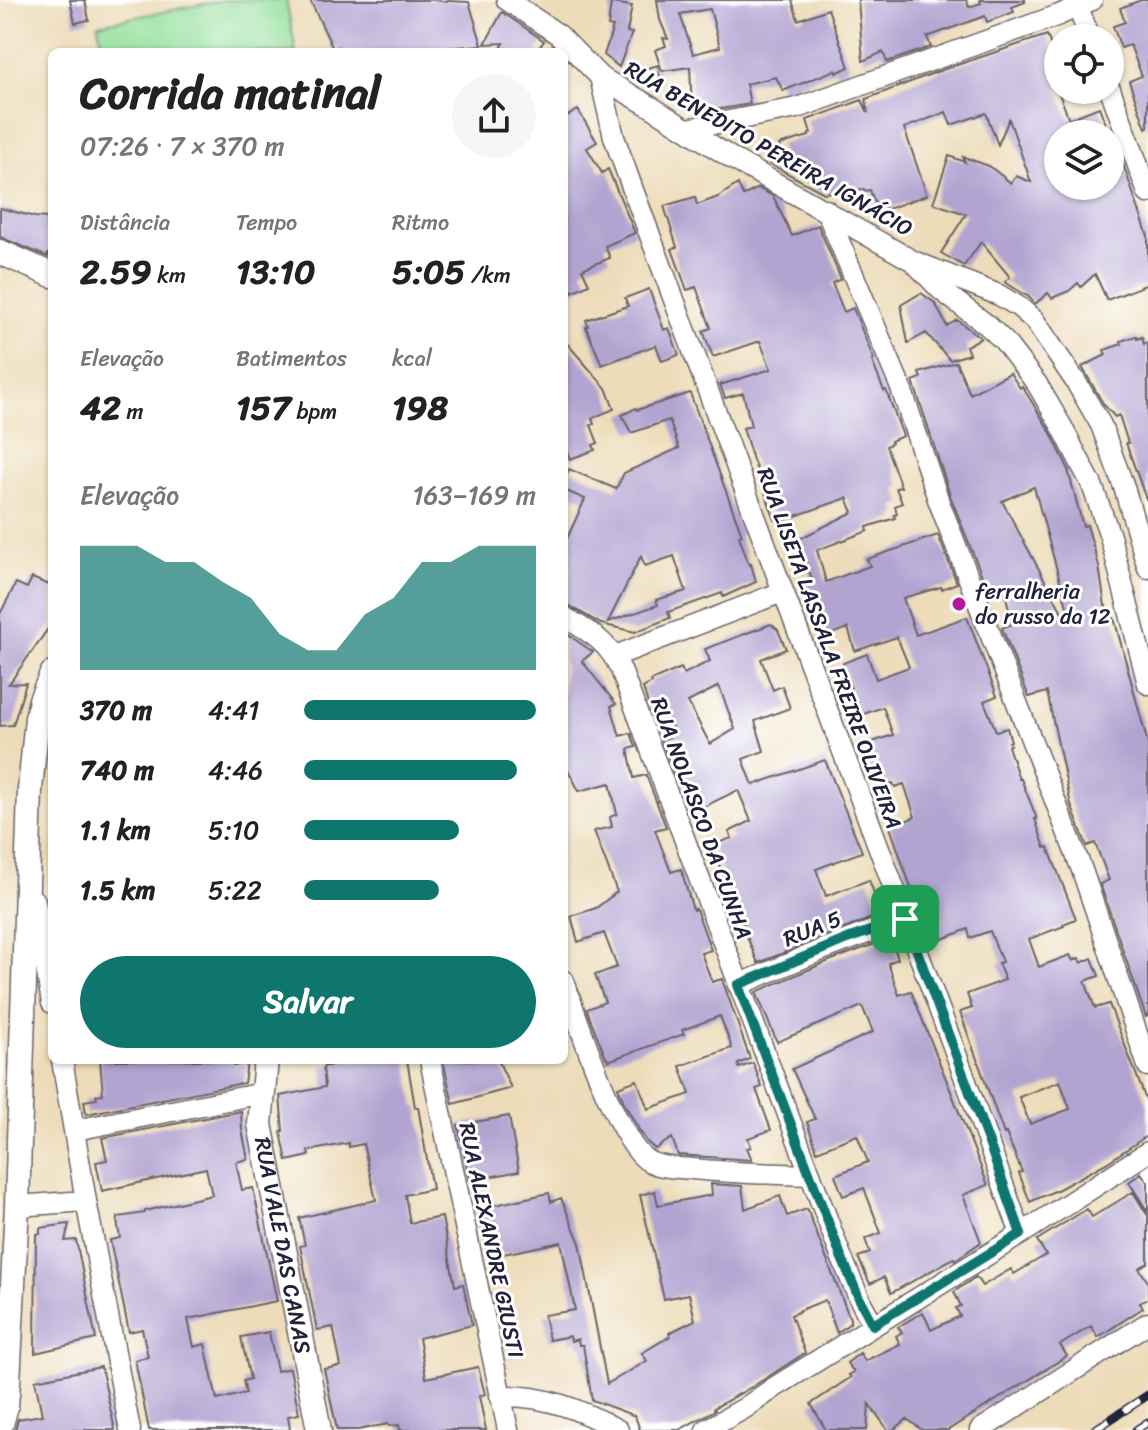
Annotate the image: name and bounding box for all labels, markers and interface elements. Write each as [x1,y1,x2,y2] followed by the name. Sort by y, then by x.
[1044,24,1124,200] map controls
[1044,24,1124,104] button: locate
[617,50,921,247] street label: RUA BENEDITO PEREIRA IGNÁCIO
[80,54,381,132] text: Corrida matinal
[452,74,536,158] button: share
[1044,120,1124,200] button: layers
[80,123,285,169] text: 07:26 · 7 × 370 m
[80,203,170,242] text: Distância
[236,203,297,242] text: Tempo
[392,203,449,242] text: Ritmo
[80,242,152,302] text: 2.59
[236,242,316,302] text: 13:10
[392,242,465,302] text: 5:05
[152,256,186,295] text: km
[465,256,511,295] text: /km
[80,339,164,378] text: Elevação
[236,339,347,378] text: Batimentos
[392,339,432,378] text: kcal
[80,378,121,438] text: 42
[236,378,291,438] text: 157
[392,378,448,438] text: 198
[121,392,144,431] text: m
[291,392,337,431] text: bpm
[746,462,913,835] street label: RUA LISETA LASSALA FREIRE OLIVEIRA
[80,472,179,518] text: Elevação
[412,472,536,518] text: 163–169 m
[975,572,1111,636] place label: ferralheria do russo da 12
[950,595,968,613] marker: ferralheria do russo da 12
[80,687,152,733] text: 370 m
[208,687,260,733] text: 4:41
[640,691,764,945] street label: RUA NOLASCO DA CUNHA
[80,747,154,793] text: 740 m
[208,747,263,793] text: 4:46
[80,807,151,853] text: 1.1 km
[208,807,259,853] text: 5:10
[80,867,155,913] text: 1.5 km
[208,867,262,913] text: 5:22
[871,885,939,953] pin
[883,897,927,941] icon: arrive
[777,899,847,958] street label: RUA 5
[80,956,536,1048] button: Salvar
[447,1119,536,1362] street label: RUA ALEXANDRE GIUSTI
[243,1134,323,1358] street label: RUA VALE DAS CANAS

